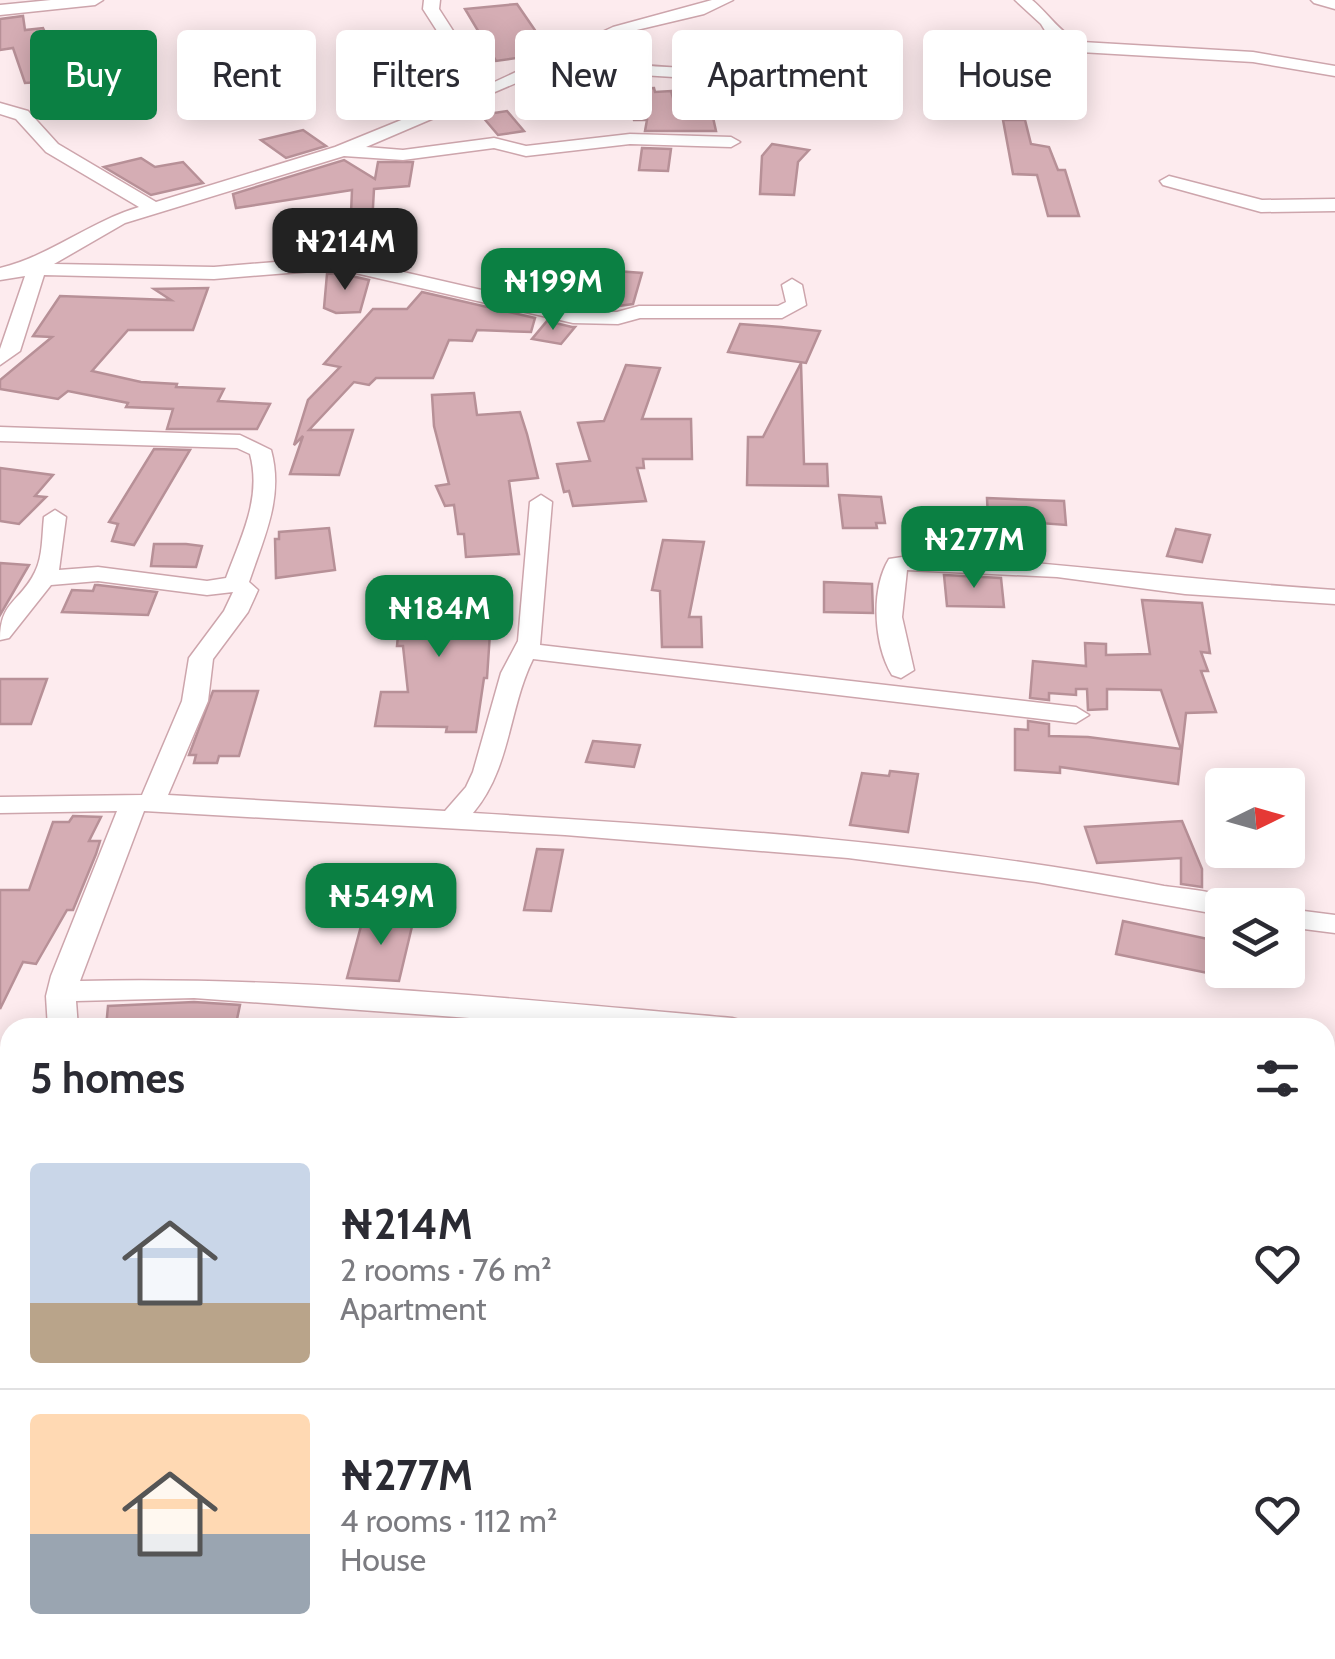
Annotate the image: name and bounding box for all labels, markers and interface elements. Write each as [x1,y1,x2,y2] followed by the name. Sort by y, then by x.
[30,30,157,120] chip: Buy
[177,30,316,120] chip: Rent
[336,30,495,120] chip: Filters
[515,30,652,120] chip: New
[672,30,903,120] chip: Apartment
[923,30,1087,120] chip: House
[275,208,415,293] pin: ₦214M
[294,221,396,260] text: ₦214M
[483,248,623,333] pin: ₦199M
[503,261,603,300] text: ₦199M
[904,506,1044,591] pin: ₦277M
[923,519,1025,558] text: ₦277M
[369,575,509,660] pin: ₦184M
[387,588,491,627] text: ₦184M
[1205,768,1305,868] north arrow
[1205,768,1305,988] map controls
[311,863,451,948] pin: ₦549M
[327,876,435,915] text: ₦549M
[1205,888,1305,988] button: layers
[1250,1051,1305,1106] icon: filters
[30,1052,185,1104] text: 5 homes
[340,1198,473,1250] text: ₦214M
[110,1203,230,1323] icon: home
[1250,1236,1305,1291] icon: heart
[340,1250,552,1289] text: 2 rooms · 76 m²
[340,1289,487,1328] text: Apartment
[340,1449,473,1501] text: ₦277M
[110,1454,230,1574] icon: home
[1250,1487,1305,1542] icon: heart
[340,1501,557,1540] text: 4 rooms · 112 m²
[340,1540,426,1579] text: House

